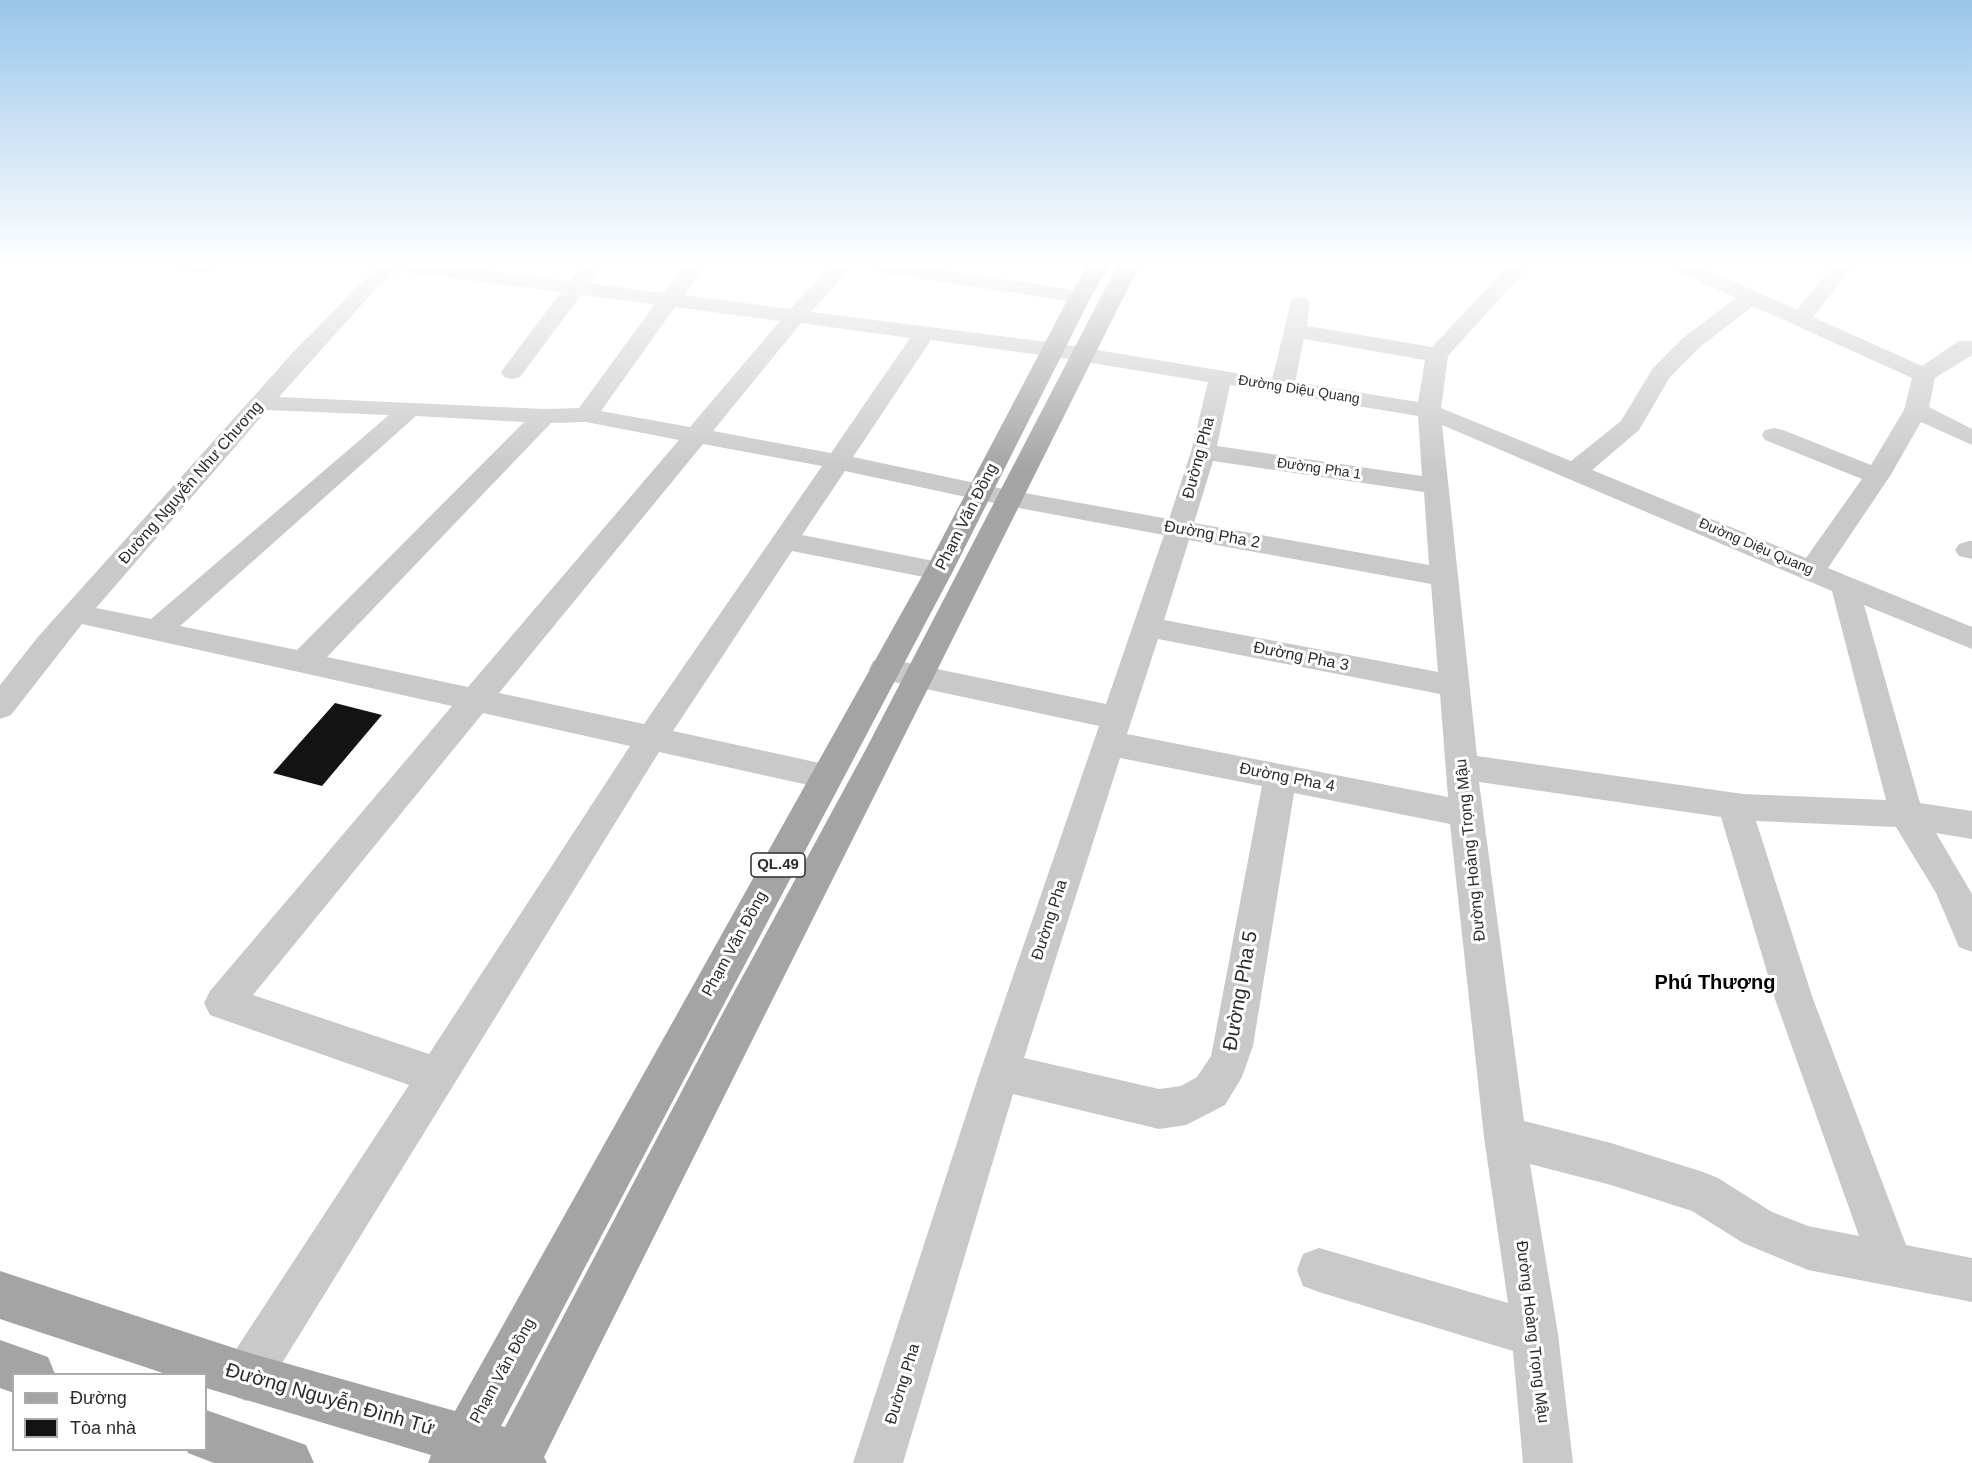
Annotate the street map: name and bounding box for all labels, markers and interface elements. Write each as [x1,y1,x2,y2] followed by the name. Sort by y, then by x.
[1237,372,1361,408] street label: Đường Diệu Quang
[115,398,267,568] street label: Đường Nguyễn Như Chương
[1179,415,1219,501] street label: Đường Pha
[1276,455,1362,483] street label: Đường Pha 1
[932,460,1002,574] street label: Phạm Văn Đồng
[1696,515,1816,579] street label: Đường Diệu Quang
[1163,517,1261,553] street label: Đường Pha 2
[1252,638,1350,676] street label: Đường Pha 3
[1452,758,1490,942] street label: Đường Hoàng Trọng Mậu
[1238,759,1336,797] street label: Đường Pha 4
[751,853,805,877] road number: QL.49
[1028,877,1072,963] street label: Đường Pha
[698,888,772,1000] street label: Phạm Văn Đồng
[1219,929,1263,1053] street label: Đường Pha 5
[1655,971,1775,995] district label: Phú Thượng
[1511,1240,1553,1424] street label: Đường Hoàng Trọng Mậu
[466,1315,540,1427] street label: Phạm Văn Đồng
[882,1341,924,1427] street label: Đường Pha
[223,1359,437,1441] street label: Đường Nguyễn Đình Tứ
[12,1373,207,1451] legend
[70,1388,127,1408] text: Đường
[70,1418,136,1438] text: Tòa nhà

